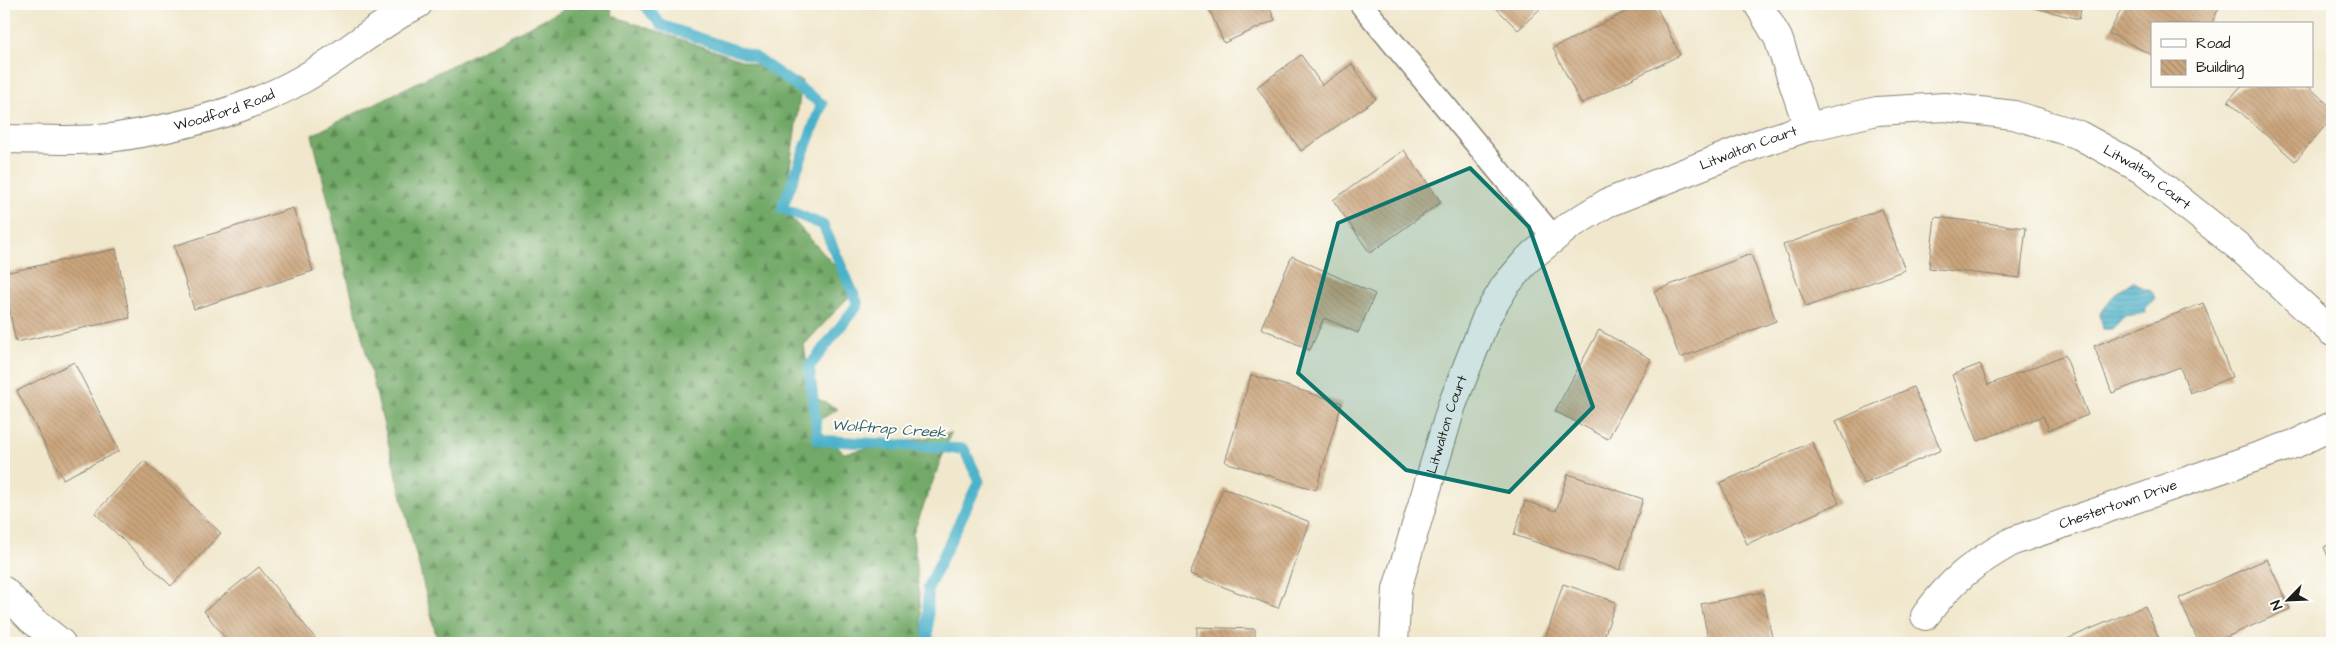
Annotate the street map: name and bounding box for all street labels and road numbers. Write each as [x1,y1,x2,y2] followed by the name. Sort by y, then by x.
[172,85,278,136] street label: Woodford Road
[1697,121,1800,176] street label: Litwalton Court
[2100,140,2195,215] street label: Litwalton Court
[1422,372,1473,476] street label: Litwalton Court
[2056,475,2180,534] street label: Chestertown Drive

